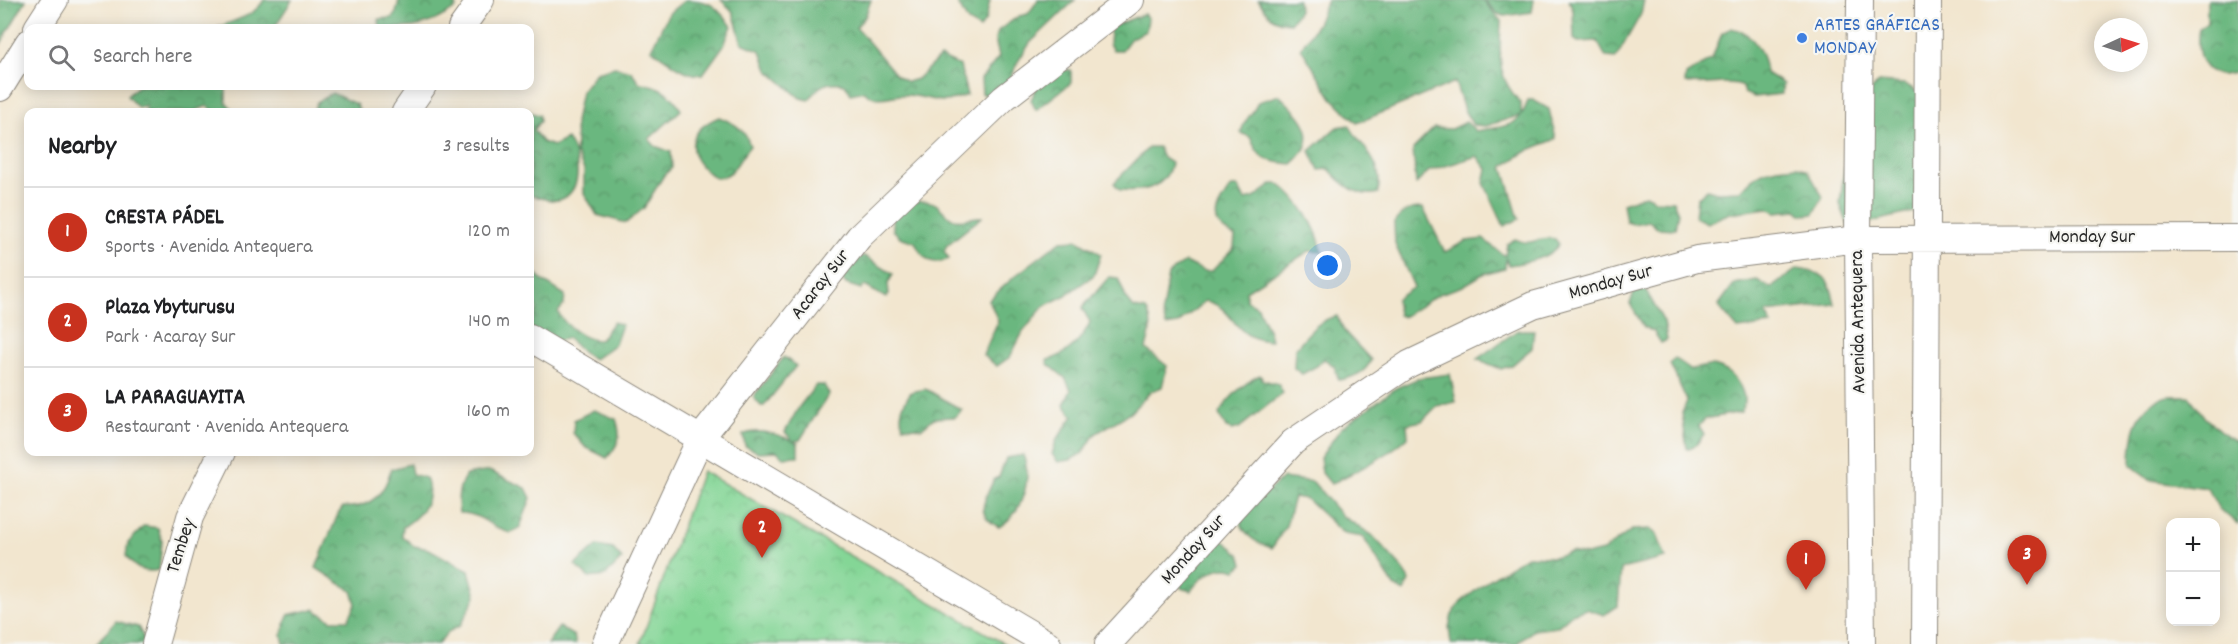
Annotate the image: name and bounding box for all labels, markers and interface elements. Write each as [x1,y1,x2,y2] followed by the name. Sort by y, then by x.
[1814,12,1940,63] place label: ARTES GRÁFICAS MONDAY
[2094,18,2148,72] north arrow
[24,24,534,90] search box
[1795,31,1809,45] marker: ARTES GRÁFICAS MONDAY
[45,41,78,74] icon: search
[93,42,192,73] text: Search here
[48,129,116,166] text: Nearby
[443,133,510,161] text: 3 results
[105,203,224,234] text: CRESTA PÁDEL
[65,218,70,246] text: 1
[468,218,510,246] text: 120 m
[2049,224,2136,252] street label: Monday Sur
[105,234,313,262] text: Sports · Avenida Antequera
[785,243,858,326] street label: Acaray Sur
[1844,249,1874,394] street label: Avenida Antequera
[1313,251,1342,280] your location
[1566,258,1657,308] street label: Monday Sur
[105,293,235,324] text: Plaza Ybyturusu
[63,308,72,336] text: 2
[468,308,510,336] text: 140 m
[105,324,236,352] text: Park · Acaray Sur
[105,383,245,414] text: LA PARAGUAYITA
[63,398,72,426] text: 3
[467,398,510,426] text: 160 m
[105,414,348,442] text: Restaurant · Avenida Antequera
[742,508,782,558] pin: 2
[1155,508,1234,591] street label: Monday Sur
[160,514,204,577] street label: Tembey
[2166,518,2220,626] map controls
[2166,518,2220,572] button: +
[2008,536,2046,585] pin: 3
[1786,540,1826,590] pin: 1
[2166,572,2220,626] button: −

